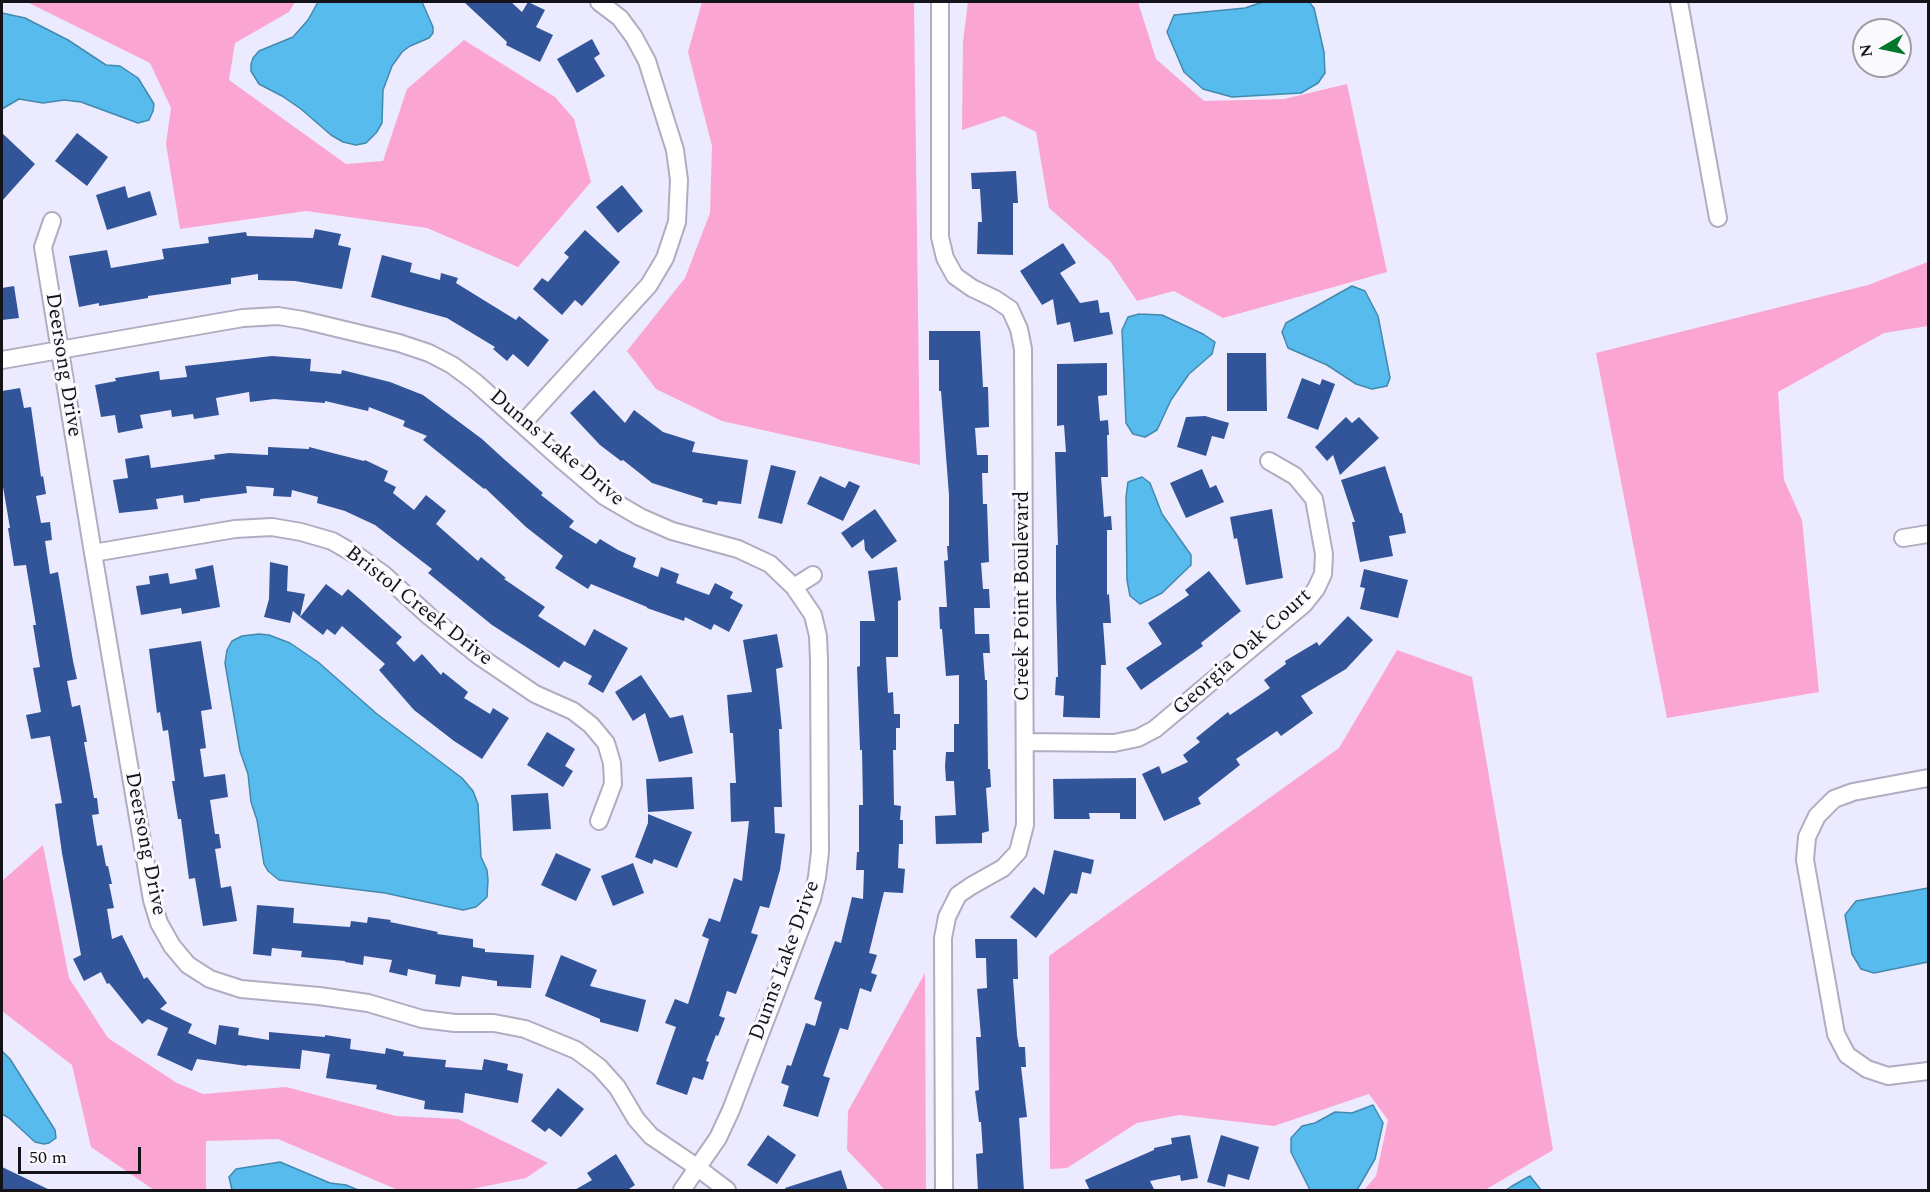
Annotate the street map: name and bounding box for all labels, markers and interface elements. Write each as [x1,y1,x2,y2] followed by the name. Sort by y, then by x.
[1852,18,1912,78] north arrow
[1853,42,1879,59] text: N
[38,291,86,439] street label: Deersong Drive
[483,385,629,513] street label: Dunns Lake Drive
[1011,491,1037,701] street label: Creek Point Boulevard
[339,542,497,672] street label: Bristol Creek Drive
[1169,584,1317,722] street label: Georgia Oak Court
[118,770,170,918] street label: Deersong Drive
[745,878,827,1044] street label: Dunns Lake Drive
[21,1135,144,1173] scale bar
[29,1144,67,1171] text: 50 m

